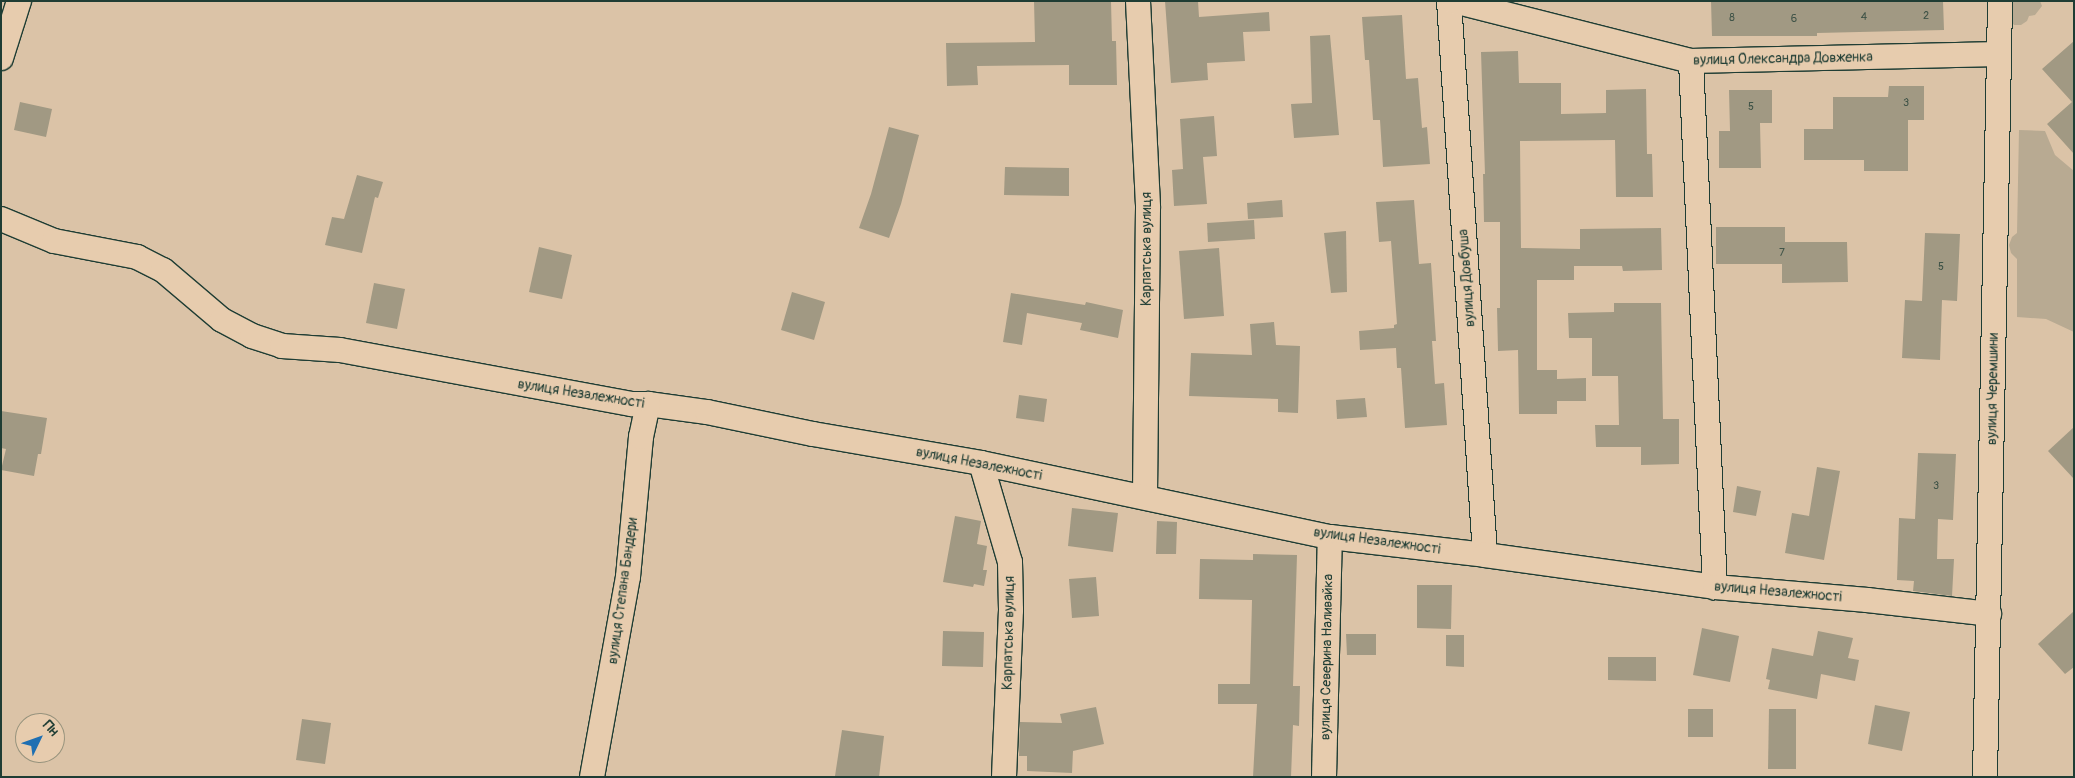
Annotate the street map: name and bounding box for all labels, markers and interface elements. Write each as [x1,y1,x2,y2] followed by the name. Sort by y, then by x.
[1923,9,1929,23] house number: 2
[1861,10,1867,24] house number: 4
[1729,11,1735,25] house number: 8
[1791,12,1797,26] house number: 6
[1693,49,1873,69] street label: вулиця Олександра Довженка
[1903,96,1909,110] house number: 3
[1748,100,1754,114] house number: 5
[1139,192,1155,306] street label: Карпатська вулиця
[1455,228,1479,328] street label: вулиця Довбуша
[1779,246,1785,260] house number: 7
[1938,260,1944,274] house number: 5
[1984,333,2002,445] street label: вулиця Черемшини
[517,376,645,412] street label: вулиця Незалежності
[915,444,1043,484] street label: вулиця Незалежності
[1933,479,1939,493] house number: 3
[604,517,642,665] street label: вулиця Степана Бандери
[1312,524,1442,558] street label: вулиця Незалежності
[1317,574,1337,740] street label: вулиця Северина Наливайка
[1000,576,1018,690] street label: Карпатська вулиця
[1714,578,1842,606] street label: вулиця Незалежності
[15,713,65,763] north arrow
[39,717,62,740] text: Пн

